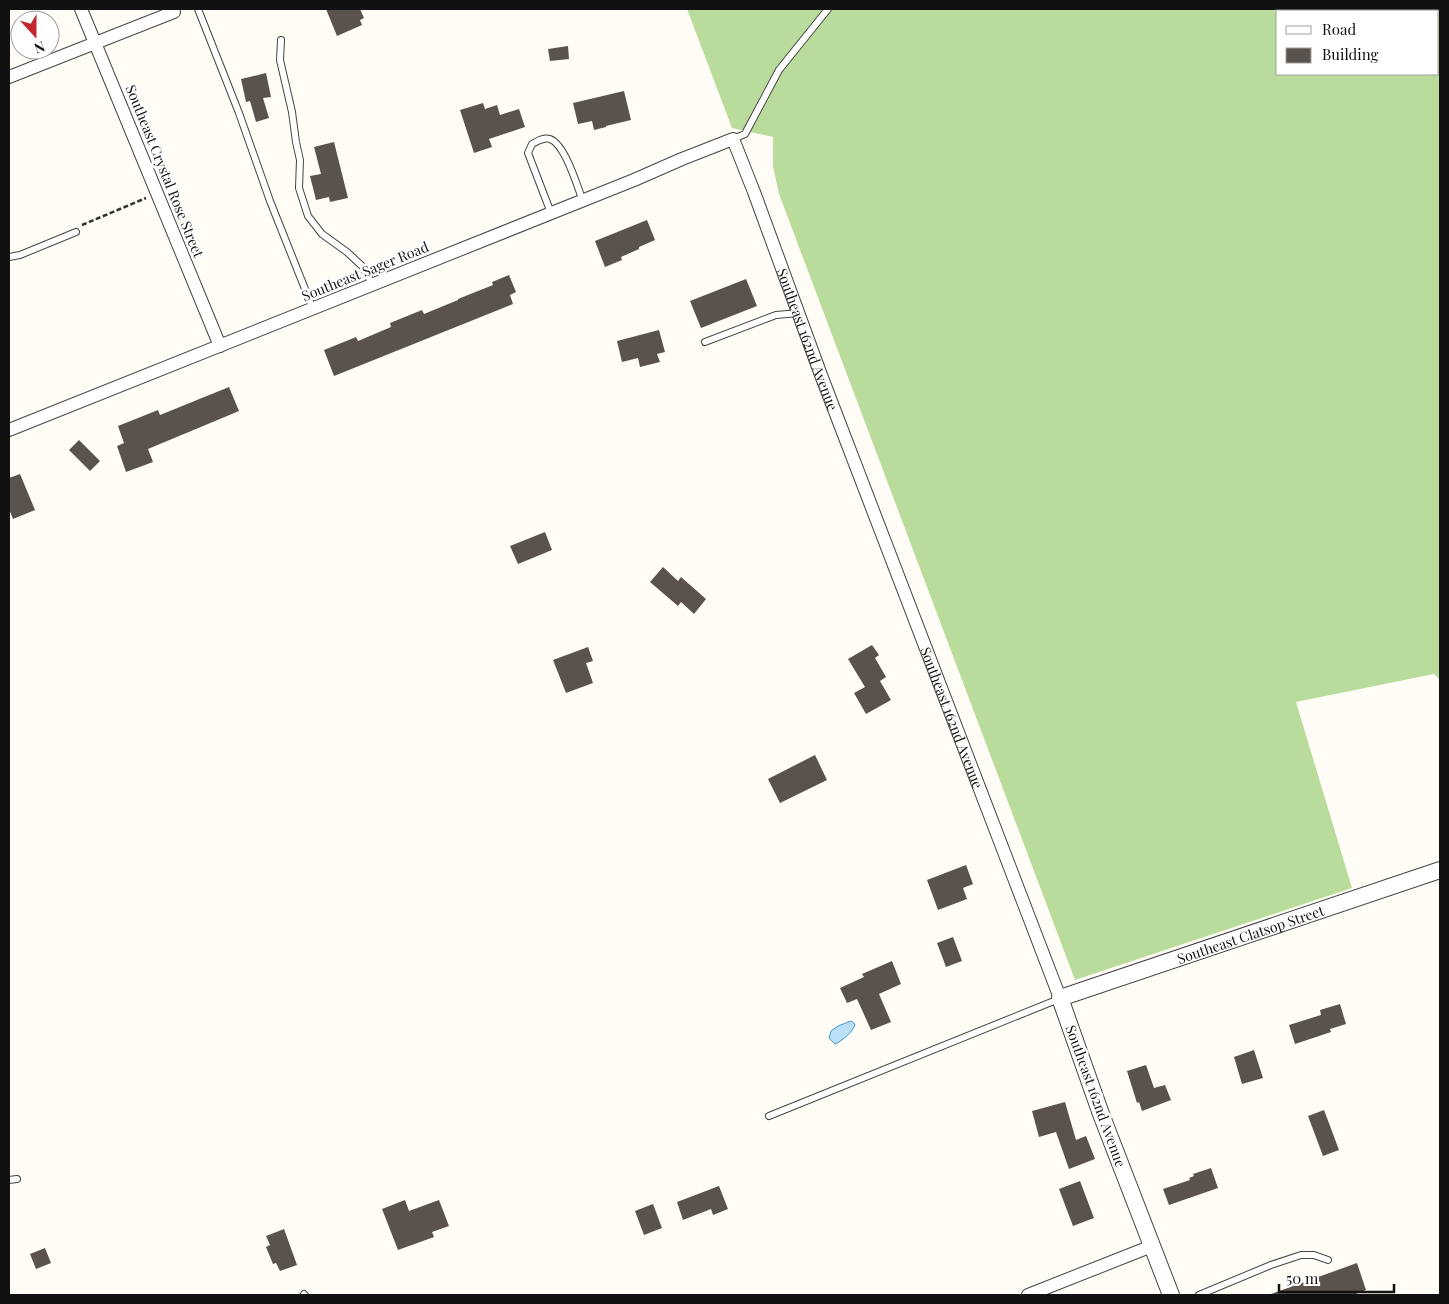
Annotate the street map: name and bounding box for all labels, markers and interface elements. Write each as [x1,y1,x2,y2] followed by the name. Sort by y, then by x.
[10,10,60,60] north arrow
[1276,10,1439,75] legend
[1322,19,1356,39] text: Road
[32,37,48,58] text: N
[1322,44,1379,64] text: Building
[122,82,209,261] street label: Southeast Crystal Rose Street
[299,237,431,305] street label: Southeast Sager Road
[773,265,843,413] street label: Southeast 162nd Avenue
[917,644,988,791] street label: Southeast 162nd Avenue
[1174,900,1327,967] street label: Southeast Clatsop Street
[1061,1022,1131,1170] street label: Southeast 162nd Avenue
[1279,1262,1394,1294] scale bar
[1286,1268,1319,1288] text: 50 m

